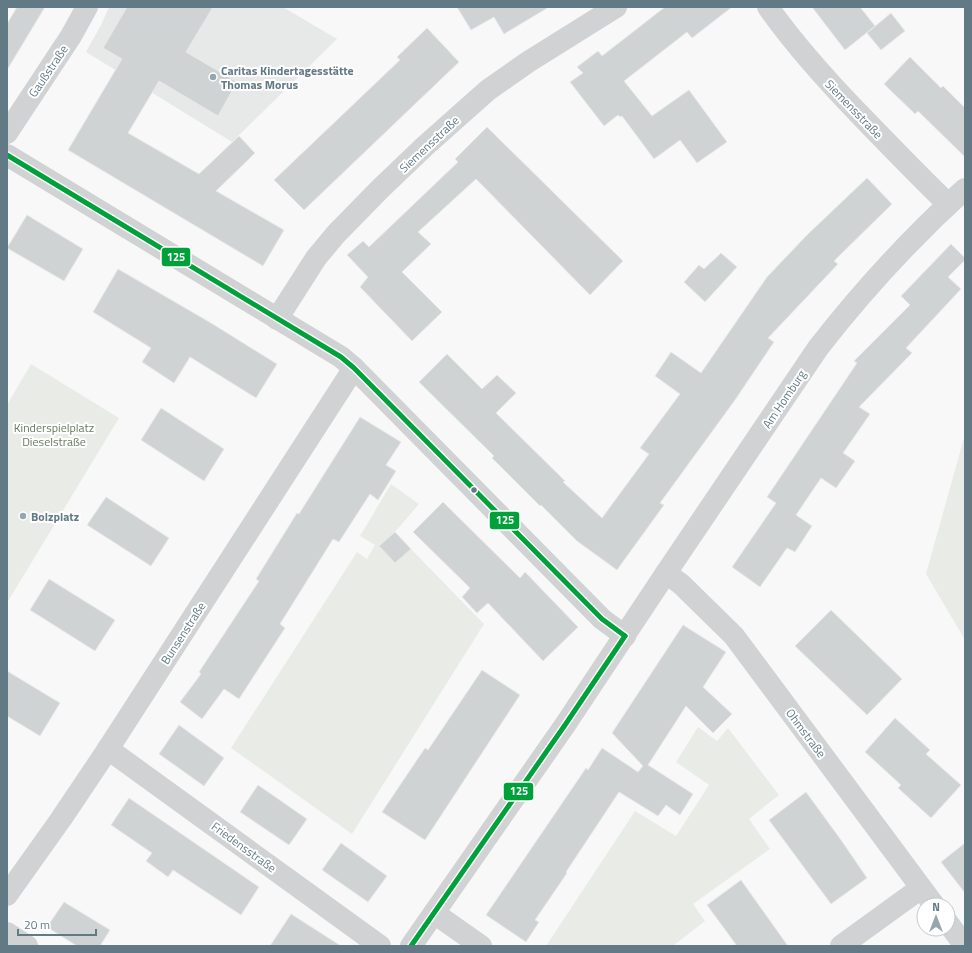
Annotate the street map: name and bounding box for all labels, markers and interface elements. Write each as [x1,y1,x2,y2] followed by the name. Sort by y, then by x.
[23,41,73,101] street label: Gaußstraße
[221,61,354,94] place label: Caritas Kindertagesstätte Thomas Morus
[208,72,218,82] marker: Caritas Kindertagesstätte Thomas Morus
[821,75,887,143] street label: Siemensstraße
[395,111,463,177] street label: Siemensstraße
[161,247,191,267] line badge: 125
[167,249,185,265] text: 125
[757,366,811,432] street label: Am Homburg
[14,418,94,451] park label: Kinderspielplatz Dieselstraße
[469,485,479,495] unlabelled marker
[31,507,79,526] place label: Bolzplatz
[18,511,28,521] marker: Bolzplatz
[489,511,520,530] line badge: 125
[496,512,514,528] text: 125
[156,598,210,668] street label: Bunsenstraße
[781,704,831,762] street label: Ohmstraße
[503,782,534,801] line badge: 125
[510,783,528,799] text: 125
[208,817,280,877] street label: Friedensstraße
[916,897,956,937] north arrow
[932,899,940,915] text: N
[18,911,96,937] scale bar
[24,915,50,934] text: 20 m

